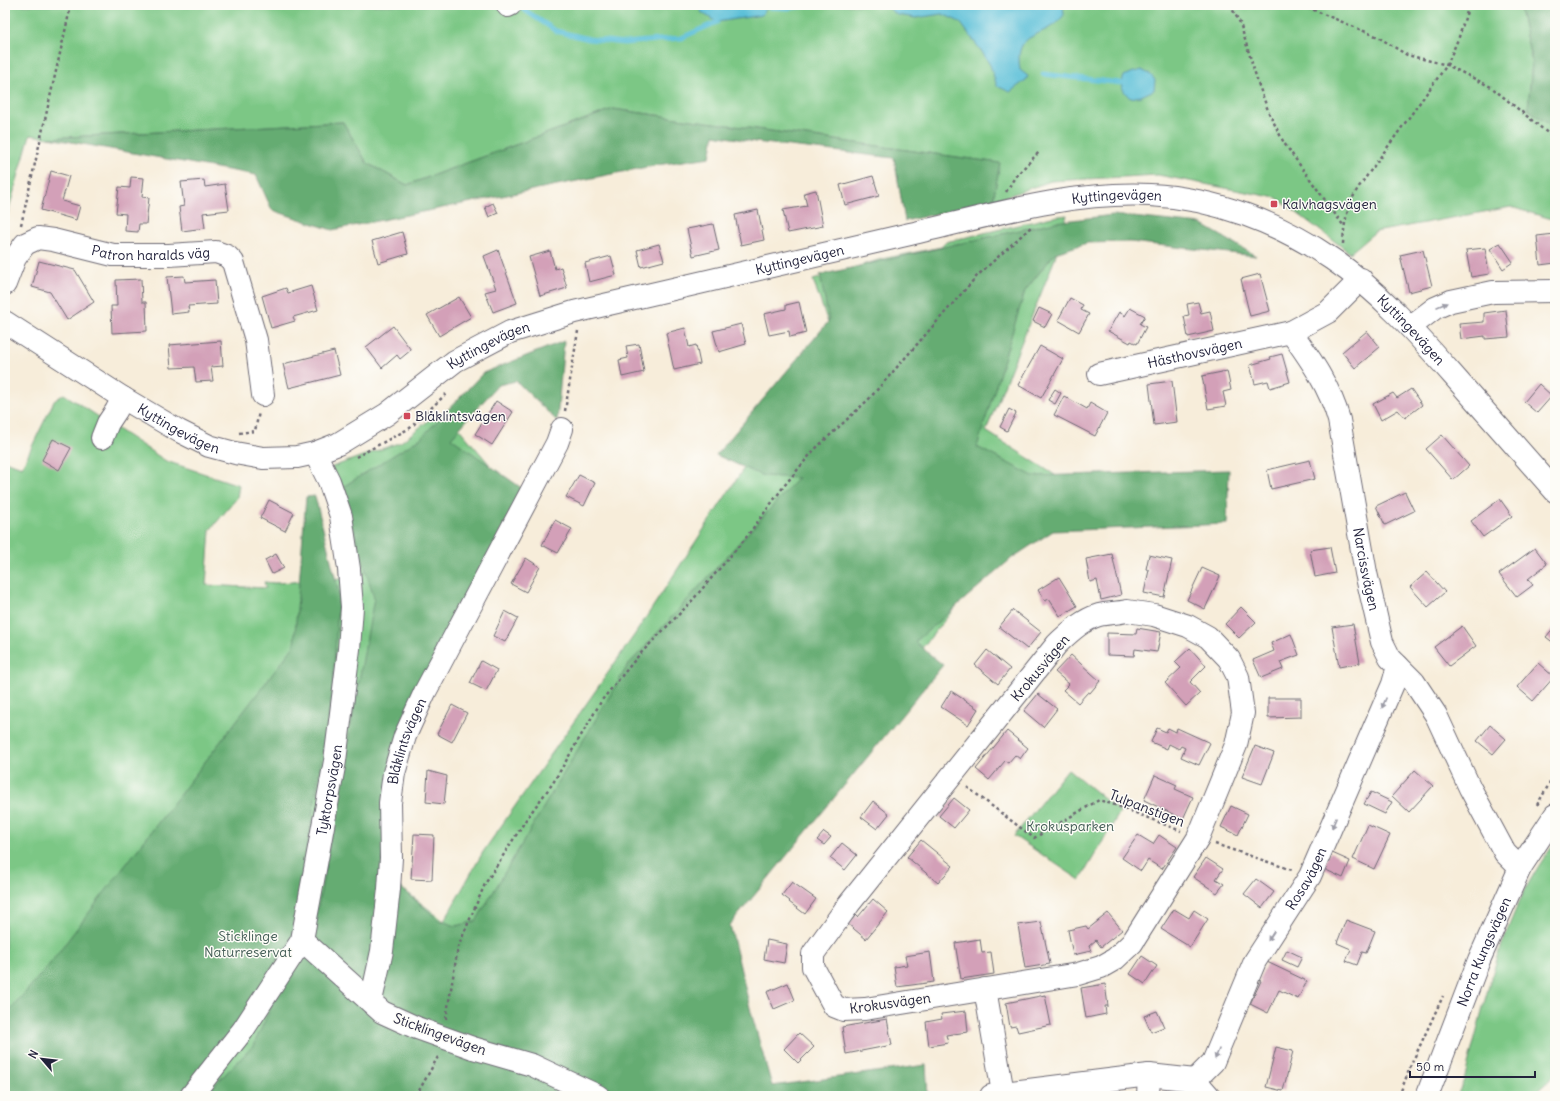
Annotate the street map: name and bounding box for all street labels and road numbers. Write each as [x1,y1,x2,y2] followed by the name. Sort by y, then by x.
[1070,186,1163,208] street label: Kyttingevägen
[90,241,211,264] street label: Patron haralds väg
[753,241,846,279] street label: Kyttingevägen
[1373,291,1449,369] street label: Kyttingevägen
[443,317,532,373] street label: Kyttingevägen
[1146,334,1244,372] street label: Hästhovsvägen
[134,400,221,457] street label: Kyttingevägen
[1349,526,1383,612] street label: Narcissvägen
[1007,631,1073,705] street label: Krokusvägen
[384,695,430,786] street label: Blåklintsvägen
[312,744,346,837] street label: Tyktorpsvägen
[1107,785,1187,831] street label: Tulpanstigen
[1281,844,1330,913] street label: Rosavägen
[1453,894,1515,1009] street label: Norra Kungsvägen
[848,988,932,1018] street label: Krokusvägen
[391,1009,489,1059] street label: Sticklingevägen

